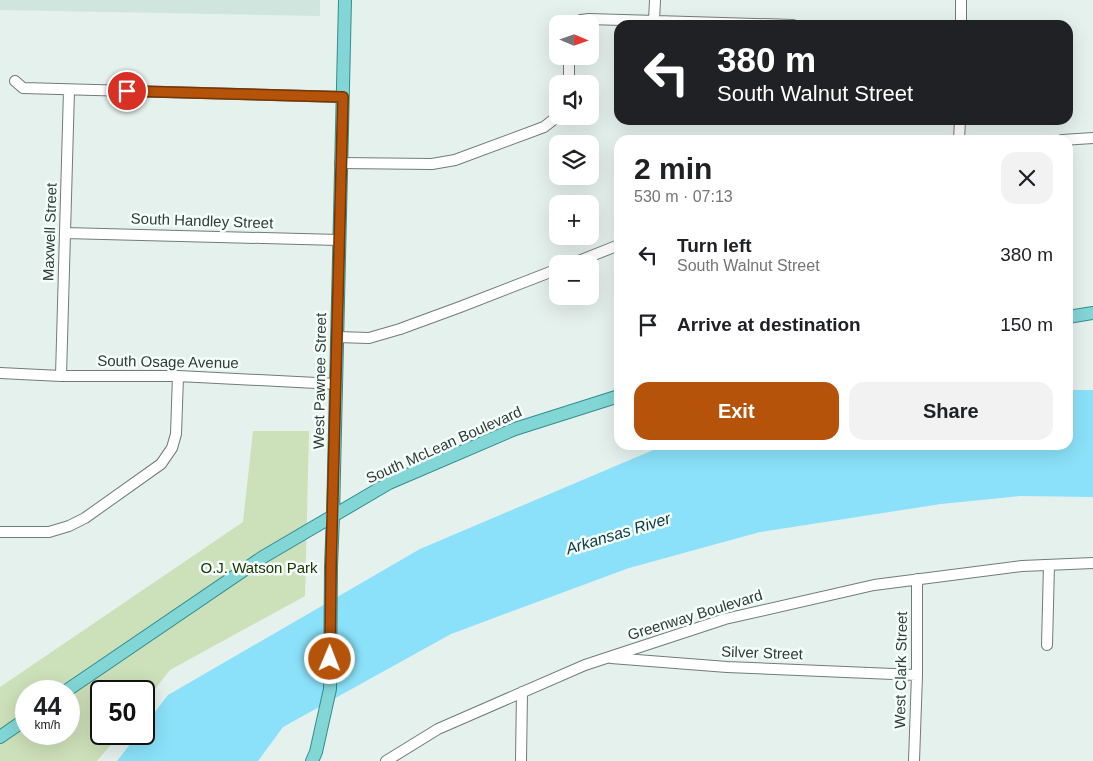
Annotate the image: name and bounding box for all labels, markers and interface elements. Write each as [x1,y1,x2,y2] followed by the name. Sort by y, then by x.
[549,15,599,65] north arrow
[549,15,599,305] map controls
[634,40,699,105] icon: left
[717,40,816,79] text: 380 m
[106,70,148,112] pin
[549,75,599,125] button: sound
[113,77,141,105] icon: arrive
[717,81,913,106] text: South Walnut Street
[549,135,599,185] button: layers
[634,152,712,185] text: 2 min
[1001,152,1053,204] button: close
[39,182,60,281] street label: Maxwell Street
[634,188,733,205] text: 530 m · 07:13
[549,195,599,245] button: +
[130,210,274,232] street label: South Handley Street
[677,235,752,256] text: Turn left
[634,241,662,269] icon: left
[1000,244,1053,265] text: 380 m
[549,255,599,305] button: −
[677,257,820,274] text: South Walnut Street
[634,311,662,339] icon: arrive
[310,312,329,449] street label: West Pawnee Street
[677,314,861,335] text: Arrive at destination
[1000,314,1053,335] text: 150 m
[97,352,239,371] street label: South Osage Avenue
[634,382,839,440] button: Exit
[849,382,1053,440] button: Share
[363,403,524,487] street label: South McLean Boulevard
[563,509,673,558] water label: Arkansas River
[201,559,318,576] park label: O.J. Watson Park
[625,586,764,643] street label: Greenway Boulevard
[891,610,910,729] street label: West Clark Street
[303,632,355,684] position arrow
[721,643,804,662] street label: Silver Street
[90,680,155,745] speed limit sign: 50
[34,692,61,720] text: 44
[34,718,61,732] text: km/h

